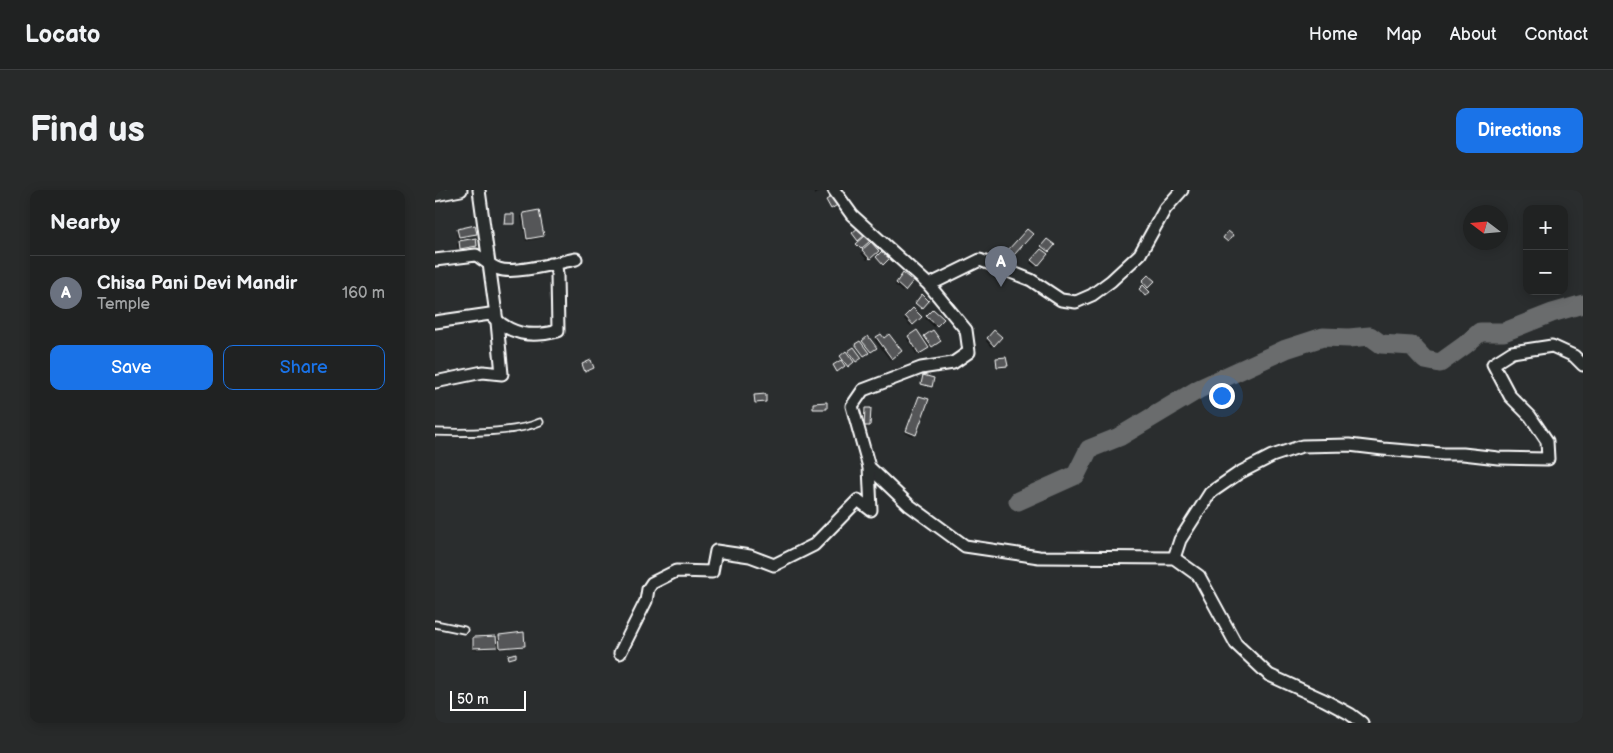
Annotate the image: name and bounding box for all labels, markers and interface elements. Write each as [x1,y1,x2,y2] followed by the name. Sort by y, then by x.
[25,20,100,49] text: Locato
[1309,24,1358,45] text: Home
[1386,24,1422,45] text: Map
[1450,24,1497,45] text: About
[1525,24,1588,45] text: Contact
[1456,108,1583,153] button: Directions
[30,109,145,152] text: Find us
[1463,205,1508,250] north arrow
[1523,205,1568,295] map controls
[1523,205,1568,250] button: +
[50,210,120,235] text: Nearby
[985,246,1017,287] pin: A
[1523,250,1568,295] button: −
[97,272,297,295] text: Chisa Pani Devi Mandir
[61,284,71,303] text: A
[342,284,385,303] text: 160 m
[97,295,150,314] text: Temple
[50,345,213,390] button: Save
[223,345,385,390] button: Share
[1209,383,1235,409] your location
[450,688,526,711] scale bar
[457,691,489,708] text: 50 m

